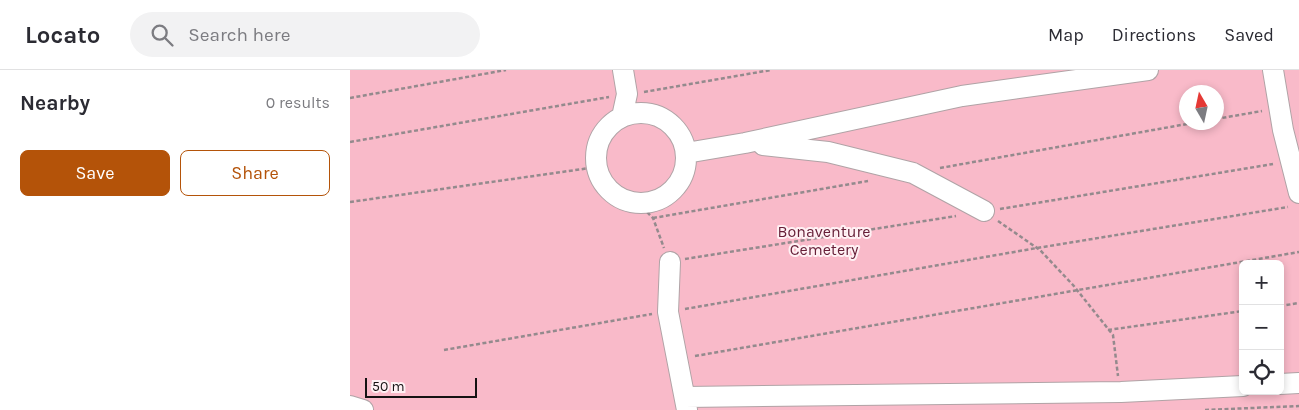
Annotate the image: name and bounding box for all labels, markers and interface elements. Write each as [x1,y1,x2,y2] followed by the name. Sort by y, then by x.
[130,12,480,57] search box
[25,21,100,49] text: Locato
[148,21,176,49] icon: search
[188,24,290,46] text: Search here
[1048,24,1084,46] text: Map
[1112,24,1196,46] text: Directions
[1224,24,1274,46] text: Saved
[1179,85,1224,130] north arrow
[20,91,90,115] text: Nearby
[266,93,330,112] text: 0 results
[20,150,170,196] button: Save
[180,150,330,196] button: Share
[778,222,870,259] park label: Bonaventure Cemetery
[1239,260,1284,395] map controls
[1239,260,1284,305] button: +
[1239,305,1284,350] button: −
[1239,350,1284,395] button: locate
[365,375,478,398] scale bar
[372,378,405,395] text: 50 m

